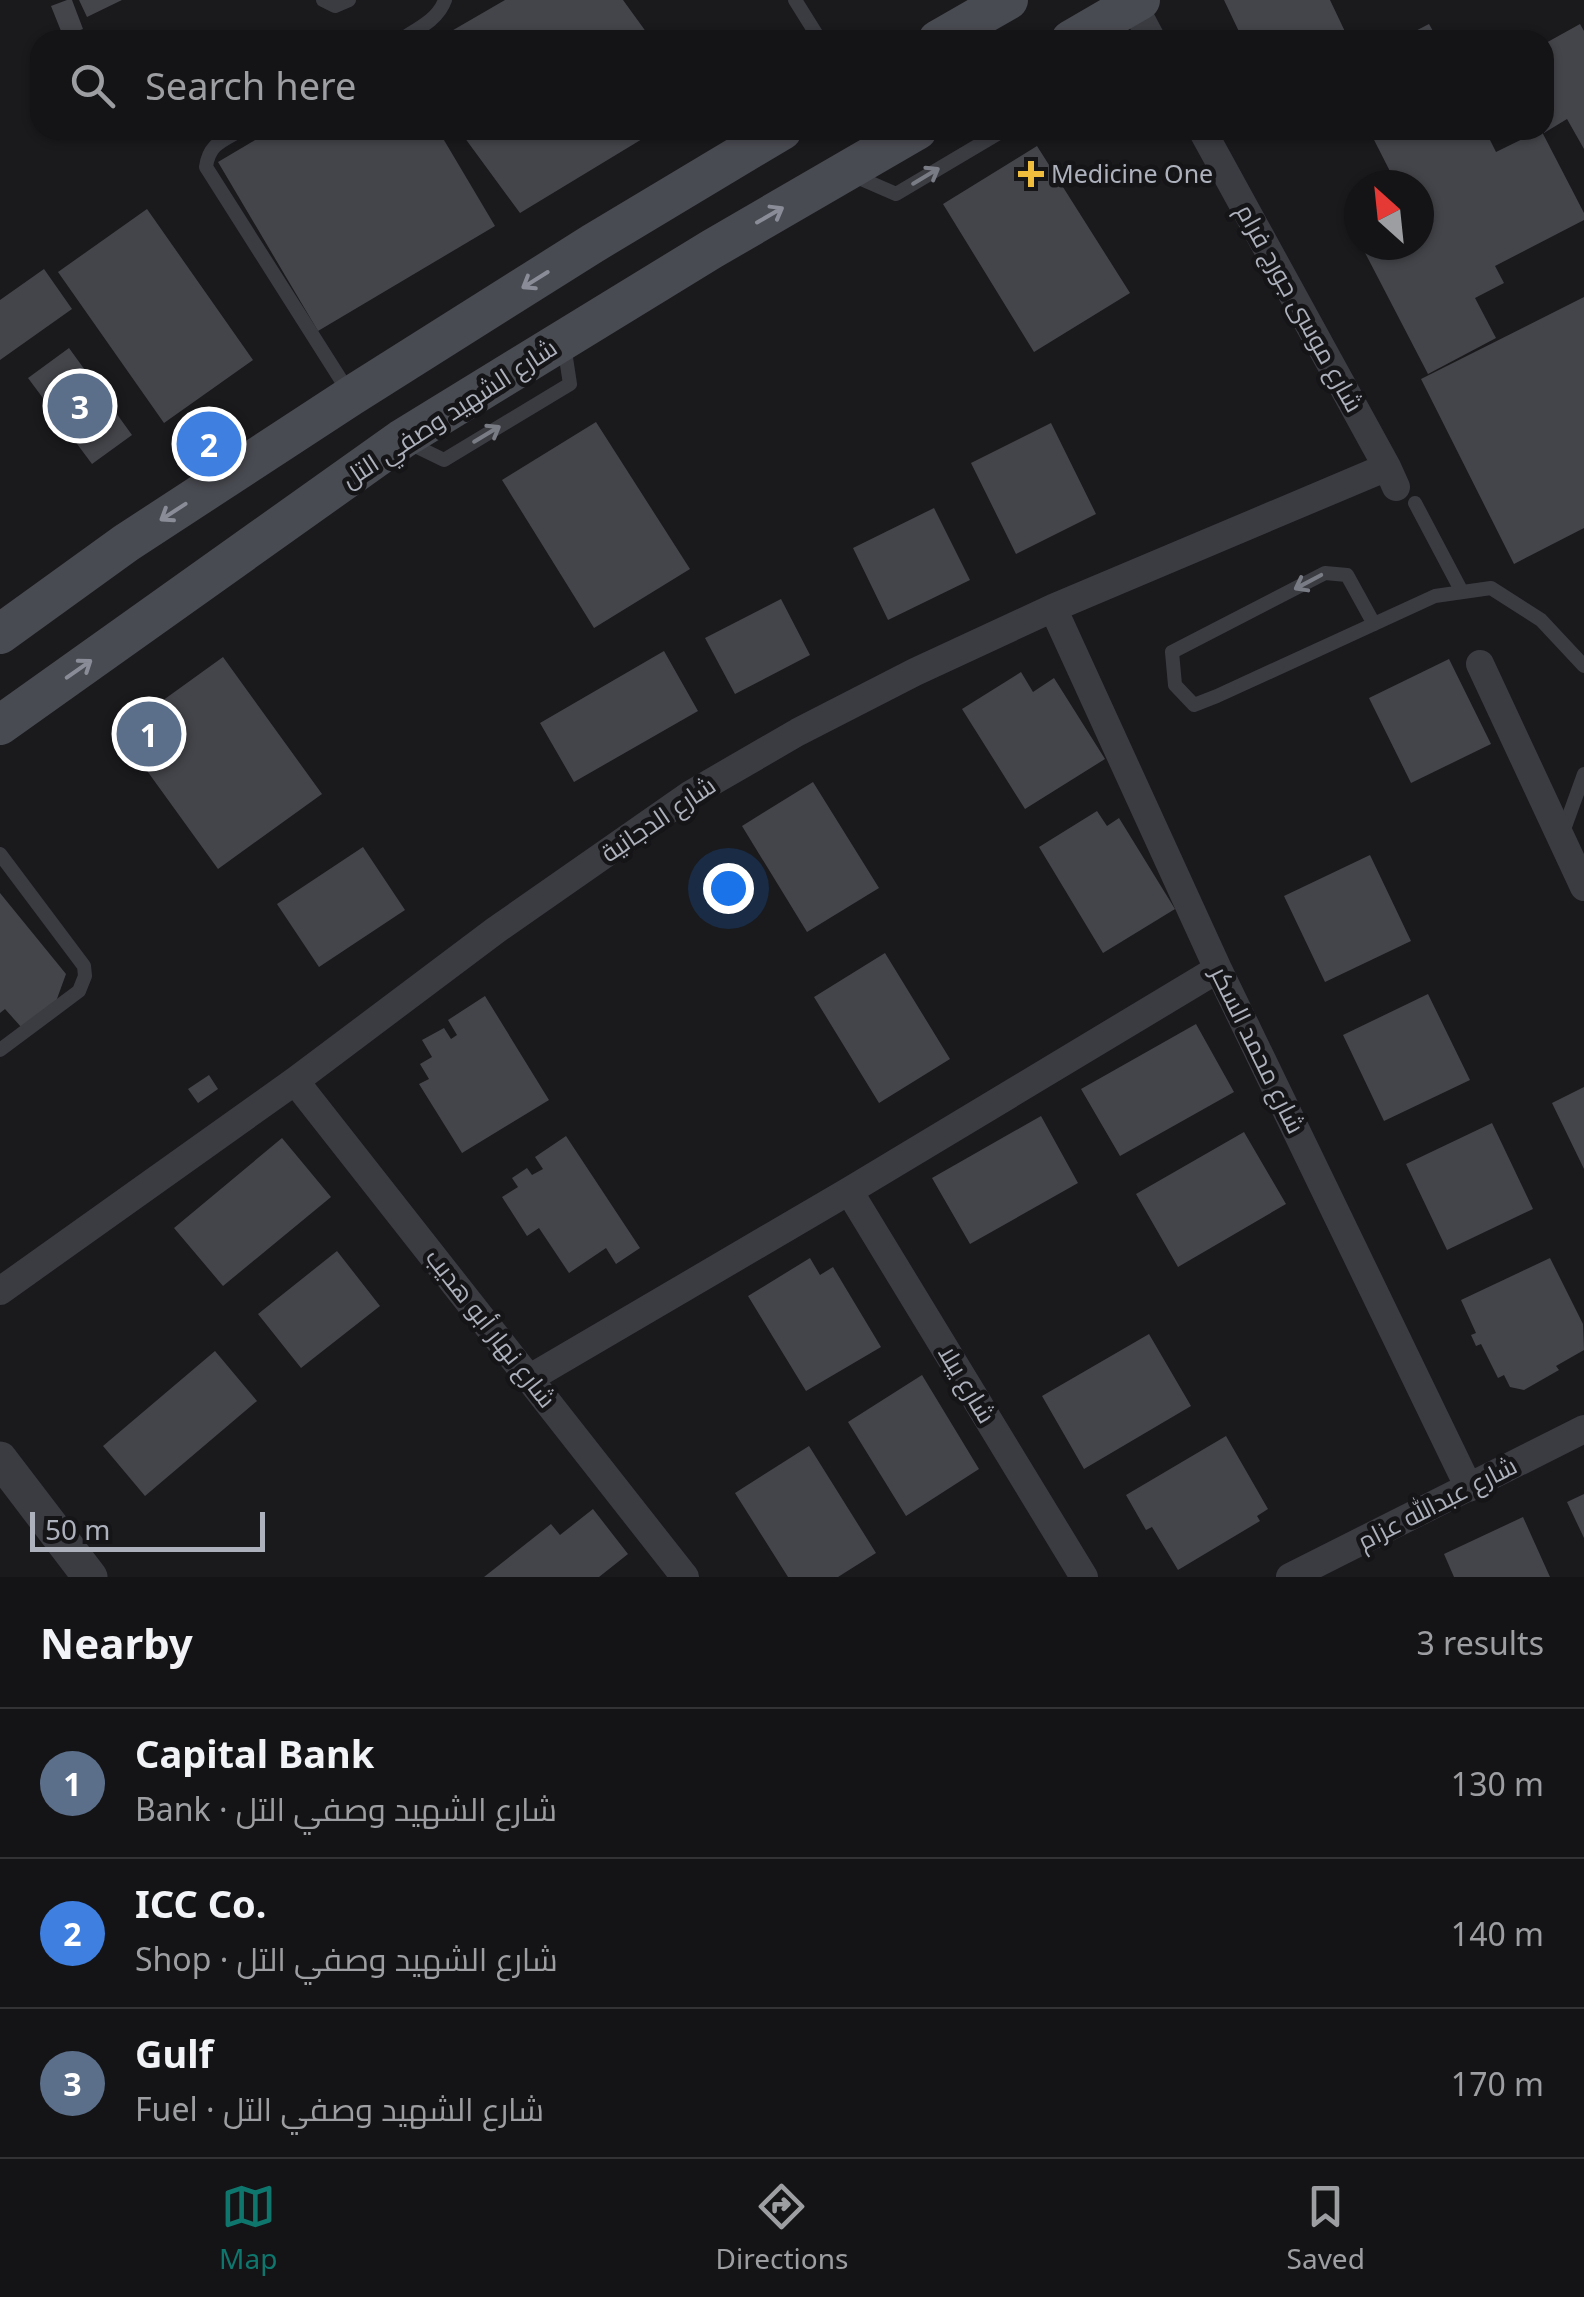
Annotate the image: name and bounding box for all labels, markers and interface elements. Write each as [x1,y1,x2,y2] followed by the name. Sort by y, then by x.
[30,30,1554,140] search box
[65,58,120,113] icon: search
[145,59,356,111] text: Search here
[1051,156,1213,190] place label: Medicine One
[1020,163,1042,185] marker: Medicine One
[911,166,940,186] one-way arrow
[1344,170,1434,260] north arrow
[1228,197,1372,419] street label: شارع موسى جورج فرام
[755,205,784,225] one-way arrow
[521,270,550,291] one-way arrow
[334,330,565,498] street label: شارع الشهيد وصفي التل
[48,368,112,444] pin: 3
[176,406,242,482] pin: 2
[472,424,501,444] one-way arrow
[159,502,187,523] one-way arrow
[1293,572,1323,592] one-way arrow
[65,659,93,680] one-way arrow
[116,696,182,772] pin: 1
[593,767,722,870] street label: شارع الدجانية
[703,863,754,914] your location
[1202,959,1314,1139] street label: شارع محمد السكر
[418,1241,565,1415] street label: شارع نهار أبو هديب
[930,1338,1005,1429] street label: شارع يبلا
[1351,1447,1523,1559] street label: شارع عبدالله عزام
[30,1507,265,1552] scale bar
[45,1510,111,1548] text: 50 m
[40,1614,193,1671] text: Nearby
[1417,1621,1544,1664] text: 3 results
[135,1727,374,1779] text: Capital Bank
[63,1762,82,1805] text: 1
[1451,1762,1544,1805] text: 130 m
[135,1787,557,1830] text: Bank · شارع الشهيد وصفي التل
[135,1877,267,1929] text: ICC Co.
[63,1912,82,1955] text: 2
[1451,1912,1544,1955] text: 140 m
[135,1937,558,1980] text: Shop · شارع الشهيد وصفي التل
[135,2027,213,2079] text: Gulf
[63,2062,82,2105] text: 3
[1451,2062,1544,2105] text: 170 m
[135,2087,544,2130] text: Fuel · شارع الشهيد وصفي التل
[219,2179,277,2277] tab: Map
[716,2179,848,2277] tab: Directions
[1287,2179,1365,2277] tab: Saved

